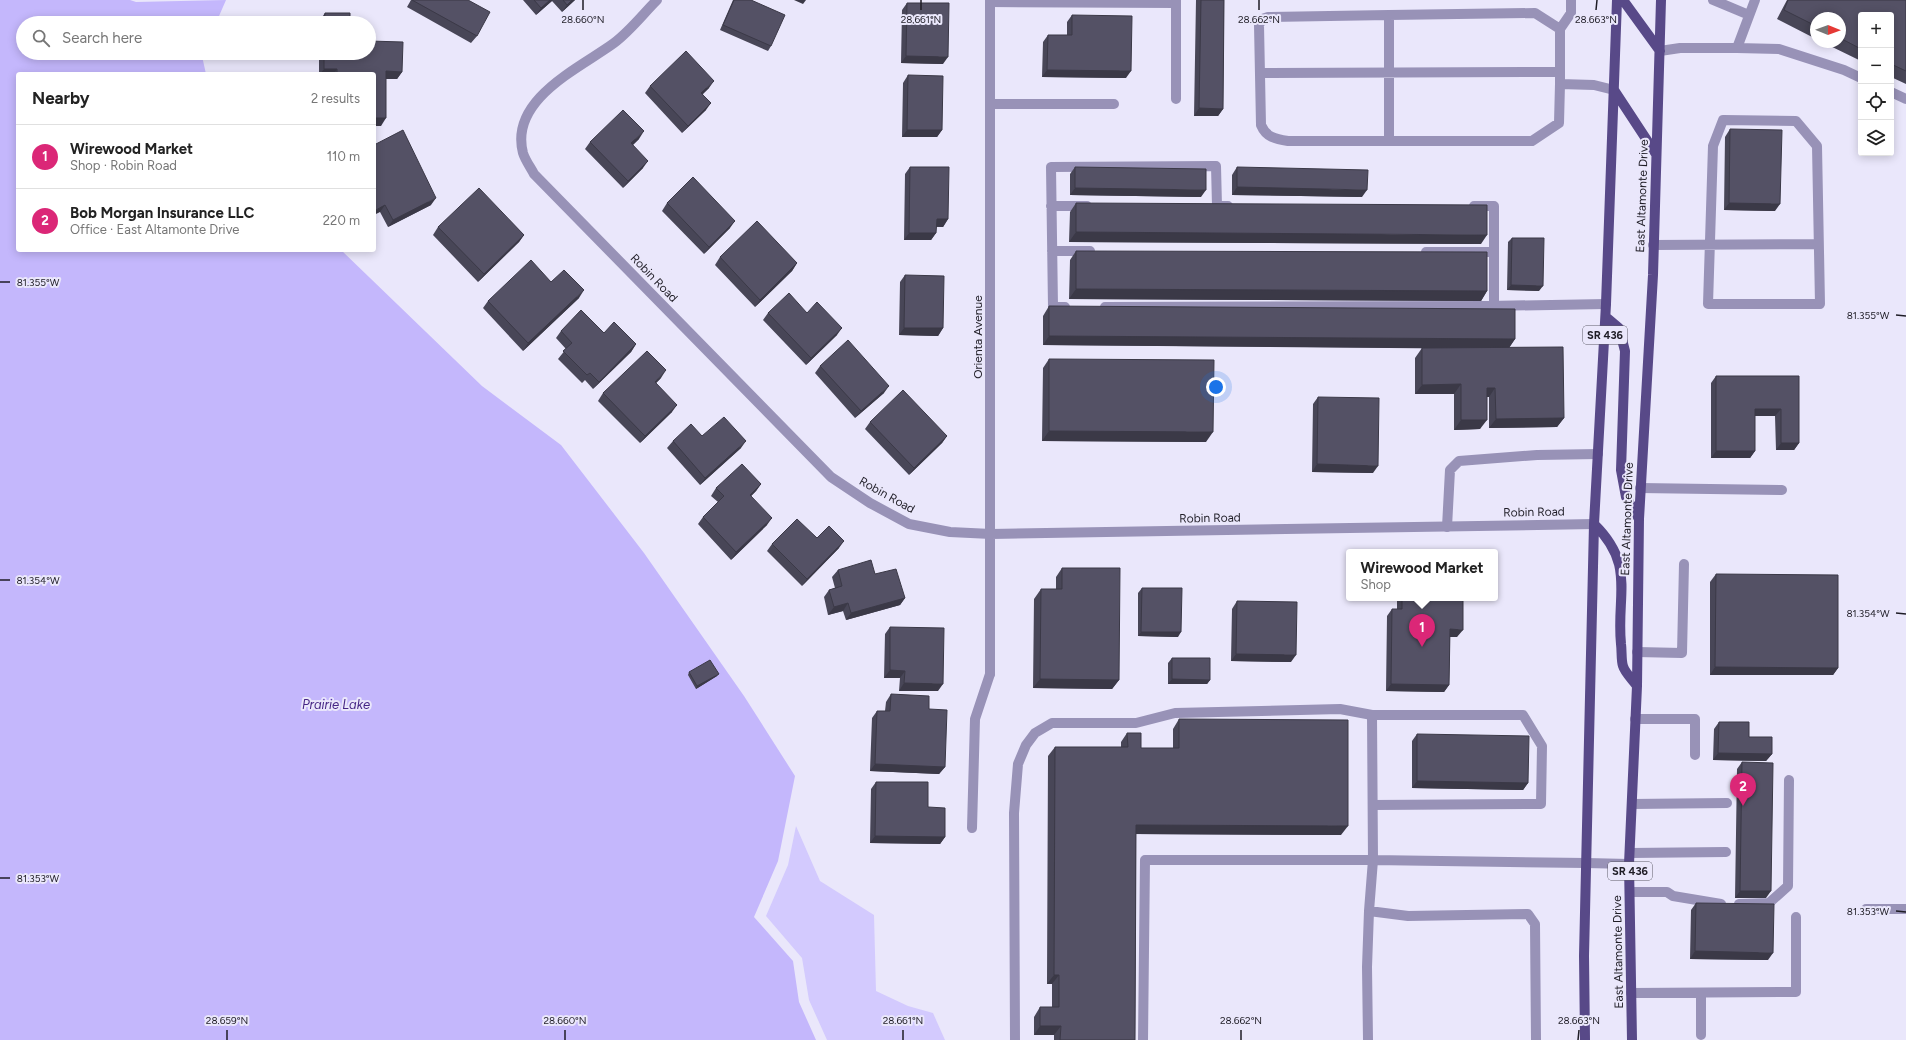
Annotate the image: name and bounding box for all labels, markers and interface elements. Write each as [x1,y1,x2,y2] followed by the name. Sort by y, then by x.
[1810,12,1846,48] north arrow
[1858,12,1894,156] map controls
[1858,12,1894,48] button: +
[562,13,604,26] text: 28.660°N
[901,13,941,26] text: 28.661°N
[1238,13,1280,26] text: 28.662°N
[1575,13,1617,26] text: 28.663°N
[16,16,376,60] search box
[30,27,52,49] icon: search
[62,29,142,47] text: Search here
[1858,48,1894,84] button: −
[1858,84,1894,120] button: locate
[32,88,90,108] text: Nearby
[311,91,360,106] text: 2 results
[1858,120,1894,156] button: layers
[1633,139,1651,253] street label: East Altamonte Drive
[70,140,193,158] text: Wirewood Market
[42,149,48,164] text: 1
[327,149,360,164] text: 110 m
[70,158,177,173] text: Shop · Robin Road
[70,204,254,222] text: Bob Morgan Insurance LLC
[41,213,49,228] text: 2
[323,213,360,228] text: 220 m
[70,222,239,237] text: Office · East Altamonte Drive
[628,251,680,305] street label: Robin Road
[17,276,60,289] text: 81.355°W
[971,295,985,379] street label: Orienta Avenue
[1847,309,1890,322] text: 81.355°W
[1583,326,1627,344] road number: SR 436
[1206,377,1226,397] your location
[1618,462,1636,576] street label: East Altamonte Drive
[857,474,917,516] street label: Robin Road
[1503,504,1565,520] street label: Robin Road
[1179,510,1241,526] street label: Robin Road
[1346,549,1498,601] popup
[1360,559,1484,577] text: Wirewood Market
[16,574,60,587] text: 81.354°W
[1360,577,1391,592] text: Shop
[1846,607,1890,620] text: 81.354°W
[1409,614,1435,647] pin: 1
[302,697,370,712] water label: Prairie Lake
[1730,773,1756,806] pin: 2
[1608,862,1652,880] road number: SR 436
[17,872,60,885] text: 81.353°W
[1610,895,1626,1009] street label: East Altamonte Drive
[1847,905,1890,918] text: 81.353°W
[206,1014,248,1027] text: 28.659°N
[544,1014,586,1027] text: 28.660°N
[883,1014,923,1027] text: 28.661°N
[1220,1014,1262,1027] text: 28.662°N
[1558,1014,1600,1027] text: 28.663°N

